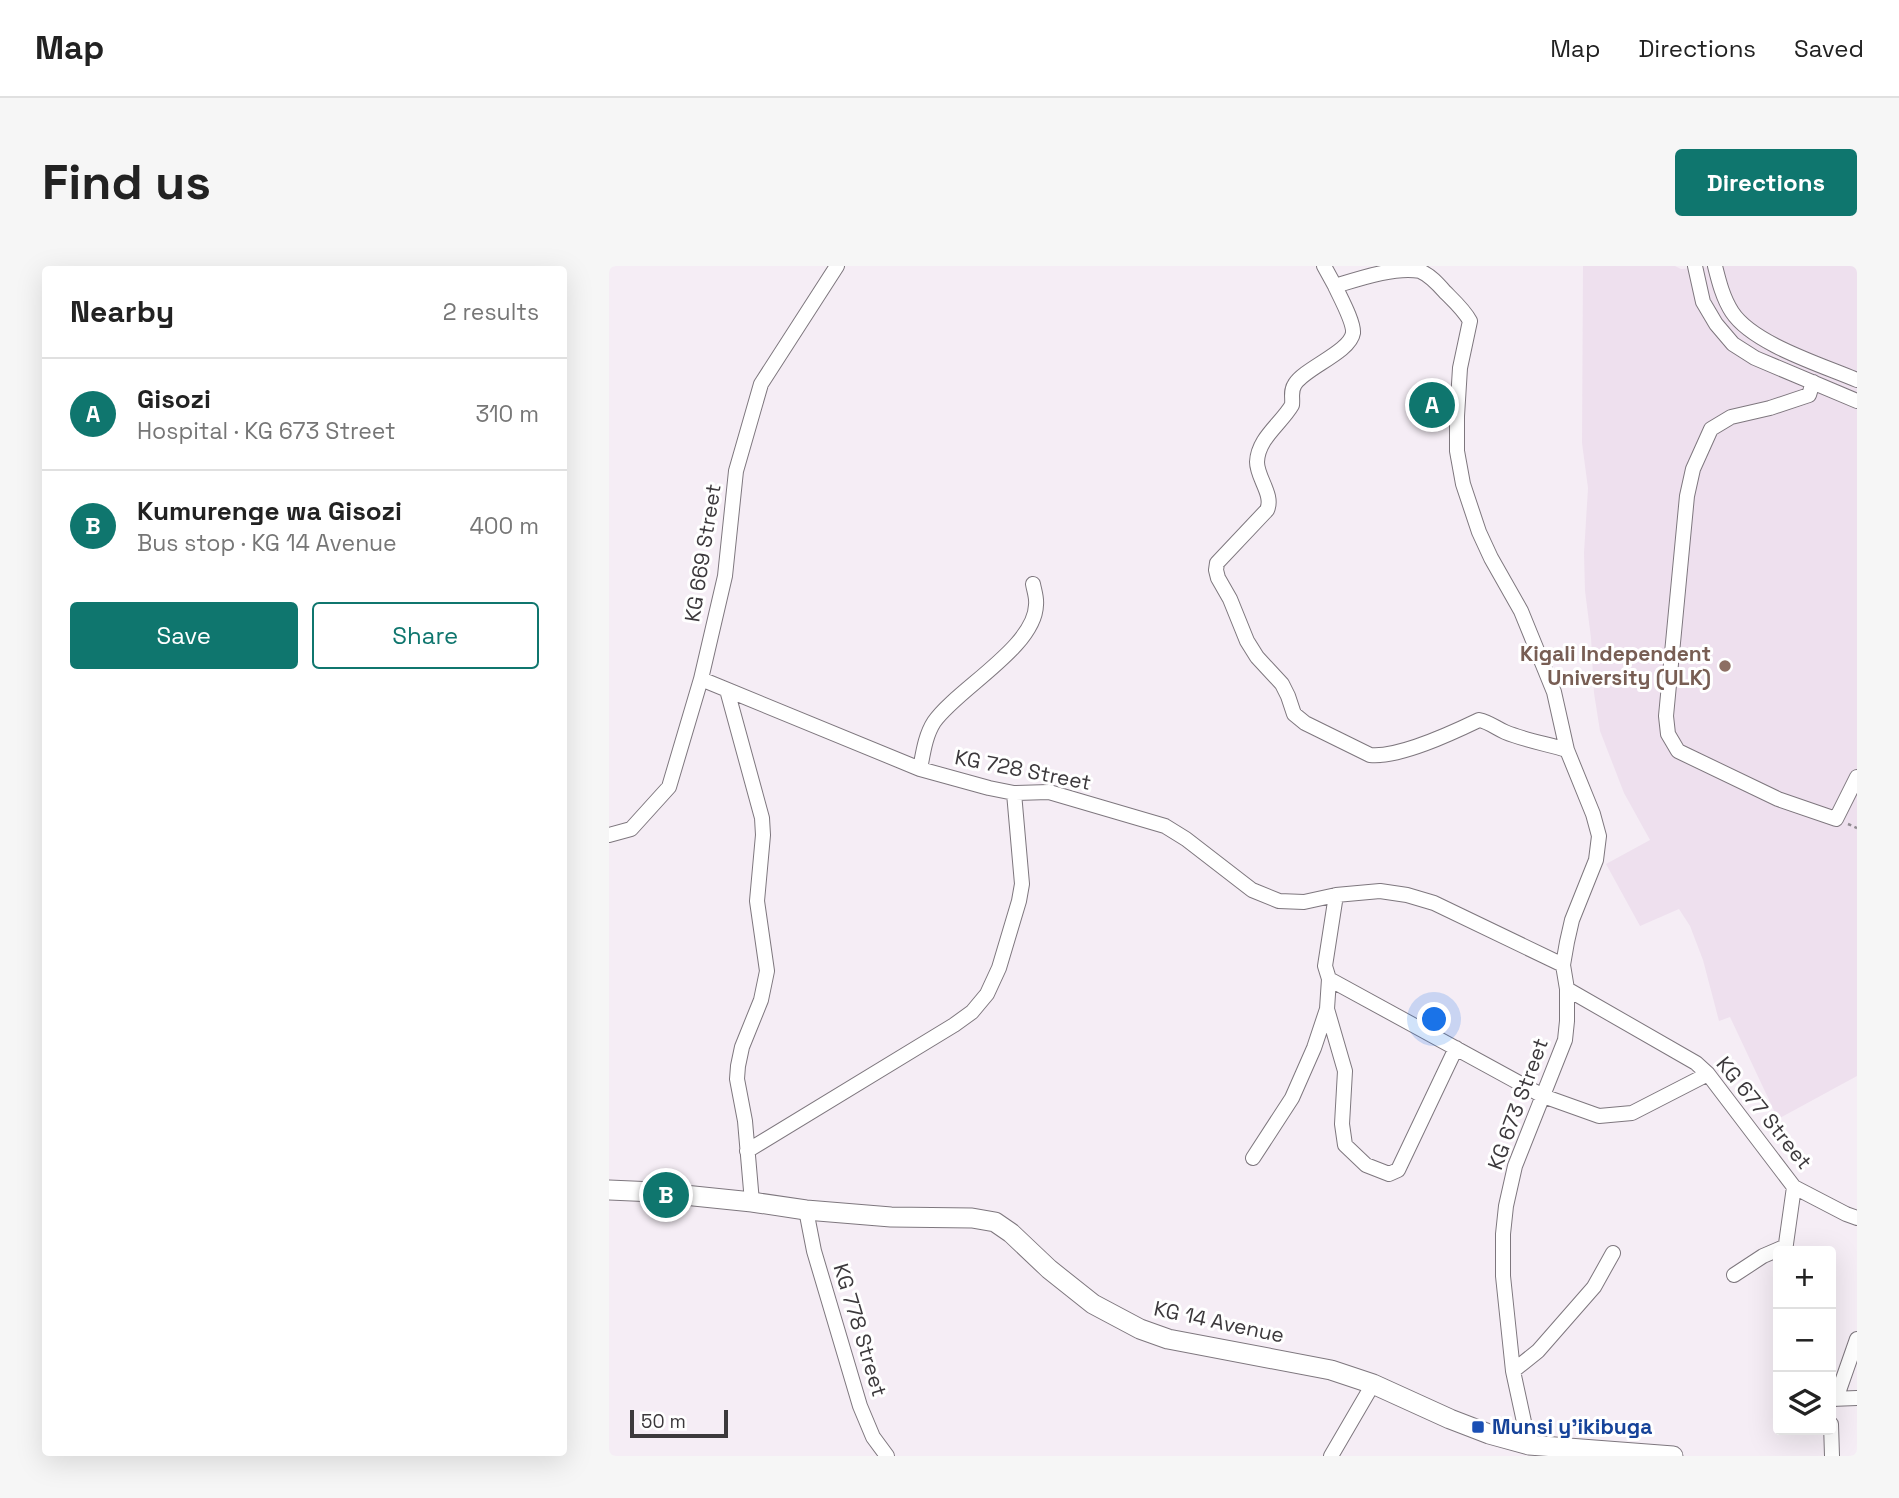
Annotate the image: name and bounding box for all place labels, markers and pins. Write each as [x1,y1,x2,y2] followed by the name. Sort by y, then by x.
[1409,379,1455,431] pin: A
[1520,640,1711,691] place label: Kigali Independent University (ULK)
[1717,658,1733,674] marker: Kigali Independent University (ULK)
[643,1169,689,1221] pin: B
[1492,1413,1652,1440] place label: Munsi y'ikibuga
[1470,1419,1486,1435] marker: Munsi y'ikibuga

